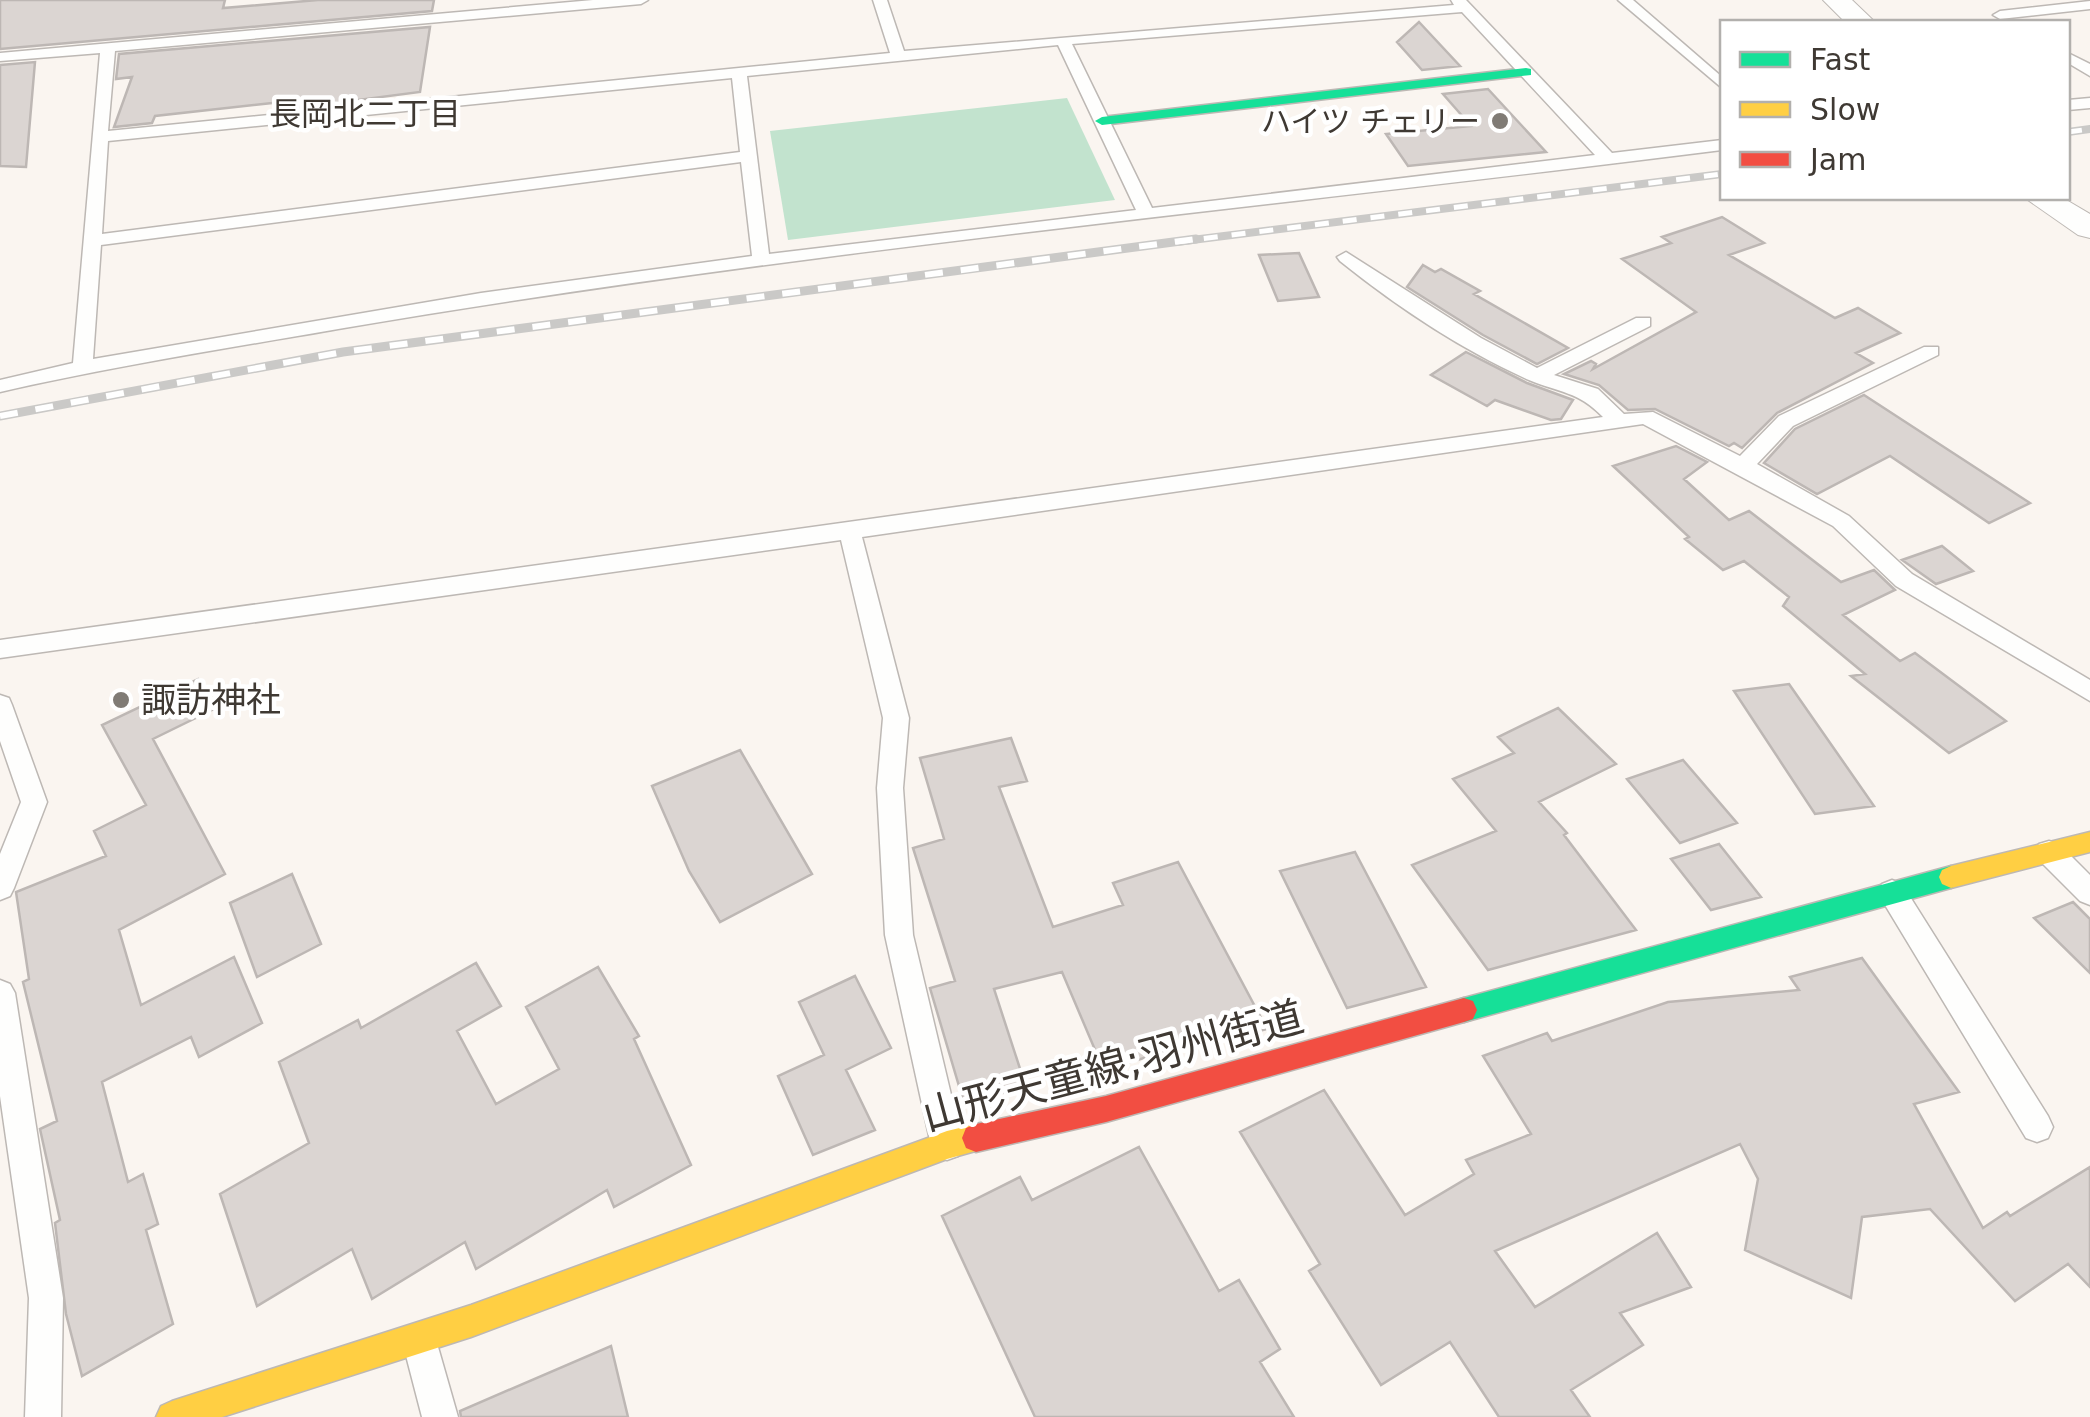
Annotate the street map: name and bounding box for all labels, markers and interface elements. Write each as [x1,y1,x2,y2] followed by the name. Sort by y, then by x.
[1720,20,2070,200] legend
[1810,42,1871,77] text: Fast
[1810,92,1880,127] text: Slow
[269,95,461,133] district label: 長岡北二丁目
[1261,104,1480,139] place label: ハイツ チェリー
[1489,110,1511,132] marker: ハイツ チェリー
[1808,142,1866,177] text: Jam
[141,680,281,720] place label: 諏訪神社
[110,689,132,711] marker: 諏訪神社
[917,992,1309,1140] street label: 山形天童線;羽州街道

